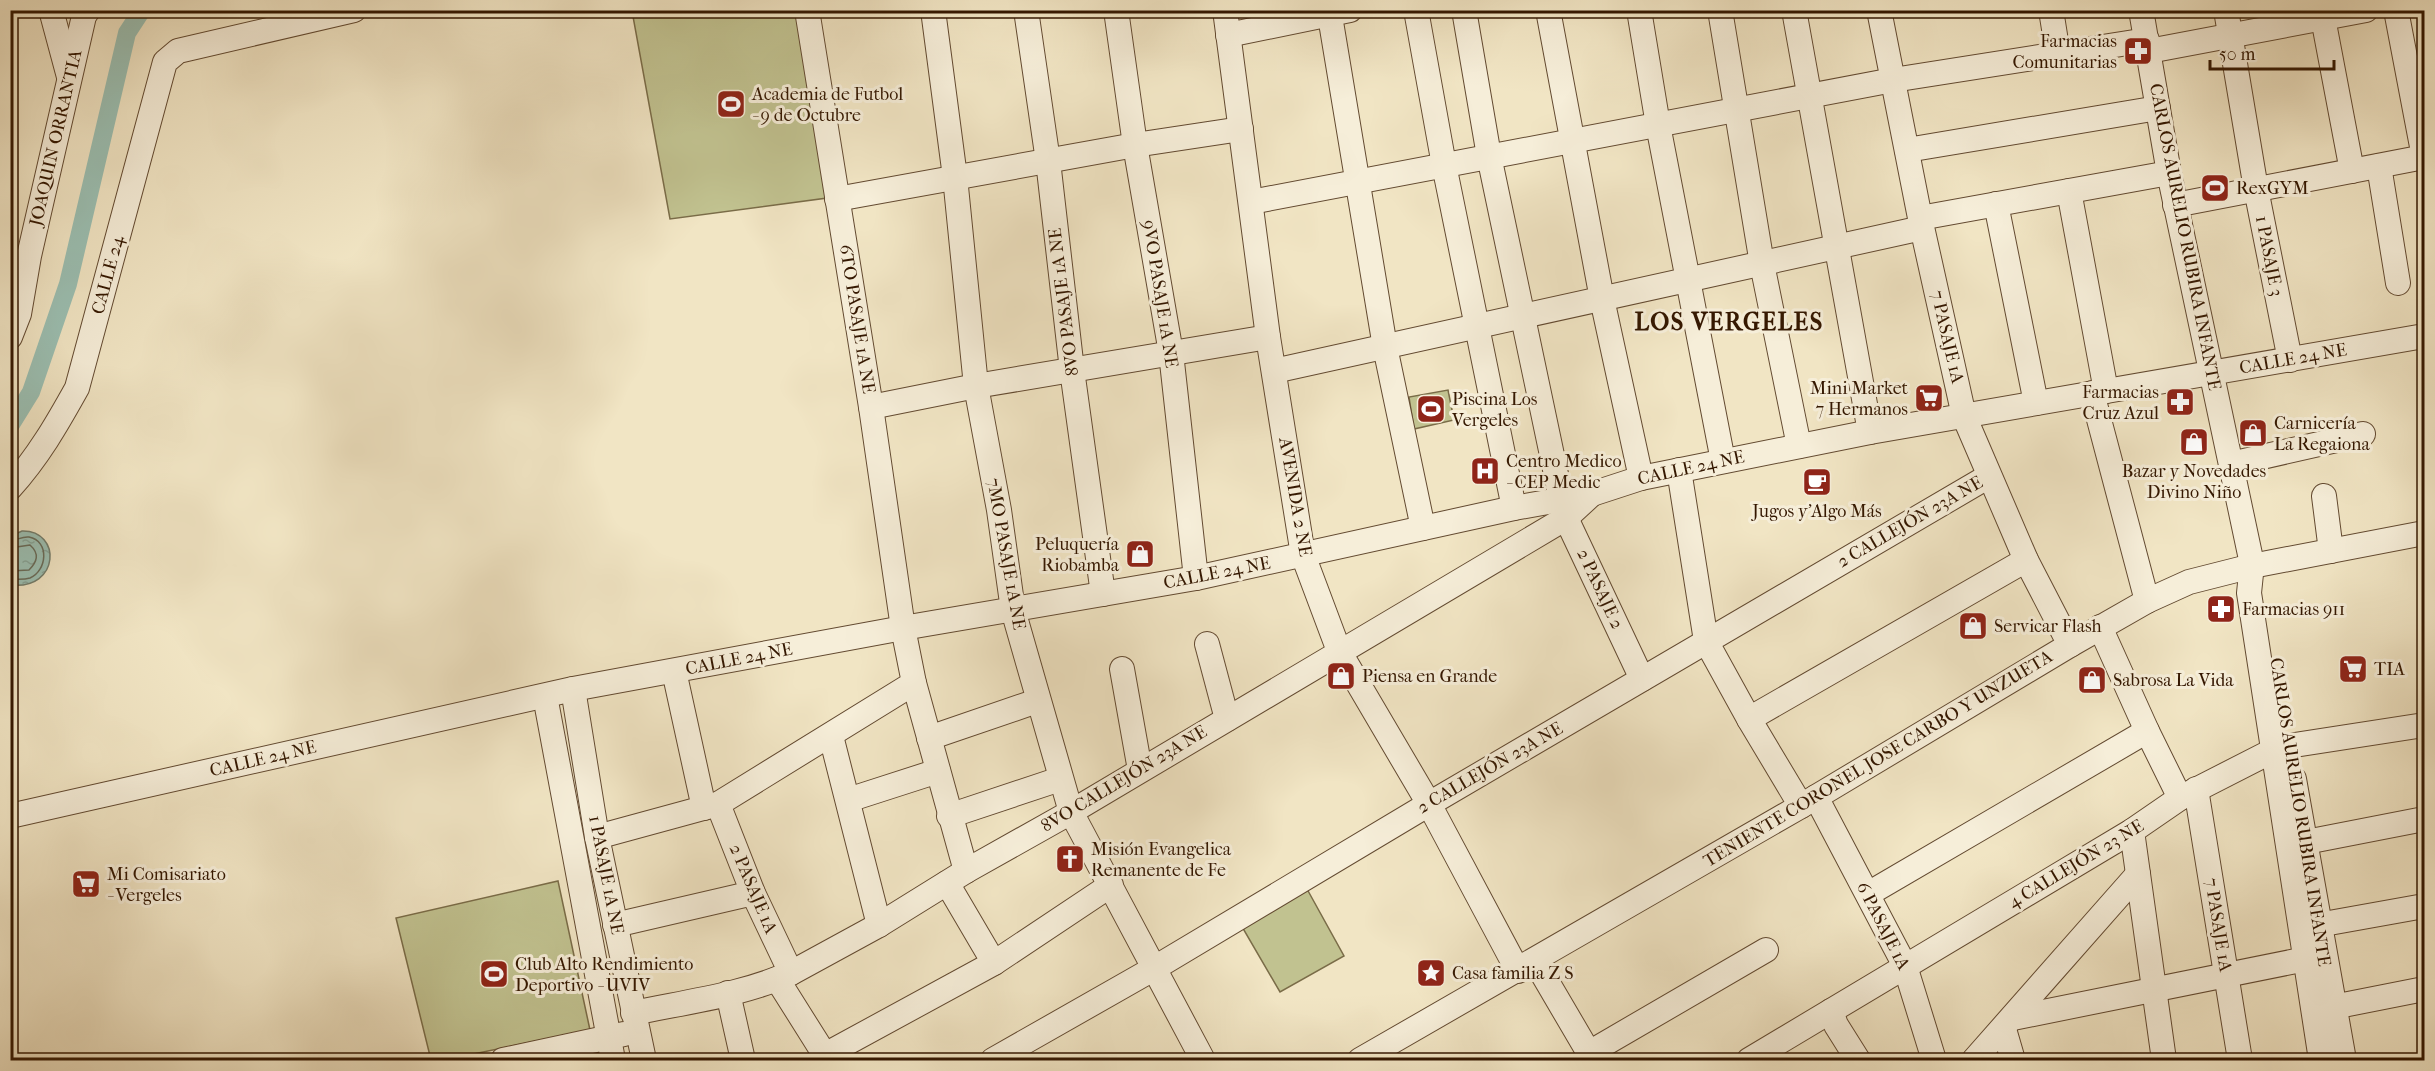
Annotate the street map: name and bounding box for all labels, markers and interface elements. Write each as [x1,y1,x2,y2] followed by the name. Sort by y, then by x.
[2013,31,2117,73] place label: Farmacias Comunitarias
[2210,33,2334,71] scale bar
[2122,35,2154,67] pharmacy icon: Farmacias Comunitarias
[2219,44,2256,65] text: 50 m
[25,48,87,230] street label: JOAQUIN ORRANTIA
[2145,82,2225,392] street label: CARLOS AURELIO RUBIRA INFANTE
[751,84,903,126] place label: Academia de Futbol - 9 de Octubre
[715,88,747,120] sports icon: Academia de Futbol - 9 de Octubre
[2199,172,2231,204] sports icon: RexGYM
[2236,178,2309,199] place label: RexGYM
[2251,214,2287,298] street label: 1 PASAJE 3
[1138,218,1182,370] street label: 9VO PASAJE 1A NE
[1044,227,1084,377] street label: 8VO PASAJE 1A NE
[87,233,129,316] street label: CALLE 24
[835,243,879,395] street label: 6TO PASAJE 1A NE
[1926,288,1968,386] street label: 7 PASAJE 1A
[1634,308,1824,336] district label: LOS VERGELES
[2238,339,2348,379] street label: CALLE 24 NE
[1810,378,1909,420] place label: Mini Market 7 Hermanos
[1913,382,1945,414] supermarket icon: Mini Market 7 Hermanos
[2082,382,2159,424] place label: Farmacias Cruz Azul
[2164,386,2196,418] pharmacy icon: Farmacias Cruz Azul
[1451,389,1538,431] place label: Piscina Los Vergeles
[1415,393,1447,425] sports icon: Piscina Los Vergeles
[2274,413,2370,455] place label: Carnicería La Regaiona
[2237,417,2269,449] shop icon: Carnicería La Regaiona
[2178,426,2210,458] shop icon: Bazar y Novedades Divino Niño
[1274,435,1316,558] street label: AVENIDA 2 NE
[1636,446,1746,490] street label: CALLE 24 NE
[1506,451,1622,493] place label: Centro Medico - CEP Medic
[1469,455,1501,487] hospital icon: Centro Medico - CEP Medic
[2122,461,2267,503] place label: Bazar y Novedades Divino Niño
[1801,466,1833,498] cafe icon: Jugos y'Algo Más
[1833,470,1986,572] street label: 2 CALLEJÓN 23A NE
[982,476,1030,632] street label: 7MO PASAJE 1A NE
[1750,501,1882,522] place label: Jugos y'Algo Más
[1035,534,1120,576] place label: Peluquería Riobamba
[1124,538,1156,570] shop icon: Peluquería Riobamba
[1572,545,1628,633] street label: 2 PASAJE 2
[1162,552,1272,594] street label: CALLE 24 NE
[2205,593,2237,625] pharmacy icon: Farmacias 911
[2242,599,2345,620] place label: Farmacias 911
[1957,610,1989,642] shop icon: Servicar Flash
[1994,616,2102,637] place label: Servicar Flash
[684,638,794,680] street label: CALLE 24 NE
[1700,646,2057,872] street label: TENIENTE CORONEL JOSE CARBO Y UNZUETA
[2337,653,2369,685] supermarket icon: TIA
[2265,656,2335,968] street label: CARLOS AURELIO RUBIRA INFANTE
[2374,659,2405,680] place label: TIA
[1325,660,1357,692] shop icon: Piensa en Grande
[2076,664,2108,696] shop icon: Sabrosa La Vida
[1362,666,1497,687] place label: Piensa en Grande
[2113,670,2234,691] place label: Sabrosa La Vida
[1413,716,1566,818] street label: 2 CALLEJÓN 23A NE
[1036,719,1211,837] street label: 8VO CALLEJÓN 23A NE
[208,737,318,781] street label: CALLE 24 NE
[584,814,628,936] street label: 1 PASAJE 1A NE
[2003,814,2147,913] street label: 4 CALLEJÓN 23 NE
[1091,839,1232,881] place label: Misión Evangelica Remanente de Fe
[725,841,781,937] street label: 2 PASAJE 1A
[1054,843,1086,875] church icon: Misión Evangelica Remanente de Fe
[107,864,226,906] place label: Mi Comisariato - Vergeles
[70,868,102,900] supermarket icon: Mi Comisariato - Vergeles
[2200,877,2236,974] street label: 7 PASAJE 1A
[1852,879,1914,974] street label: 6 PASAJE 1A
[515,954,693,996] place label: Club Alto Rendimiento Deportivo - UVIV
[1415,957,1447,989] place icon: Casa familia Z S
[478,958,510,990] sports icon: Club Alto Rendimiento Deportivo - UVIV
[1452,963,1574,984] place label: Casa familia Z S

